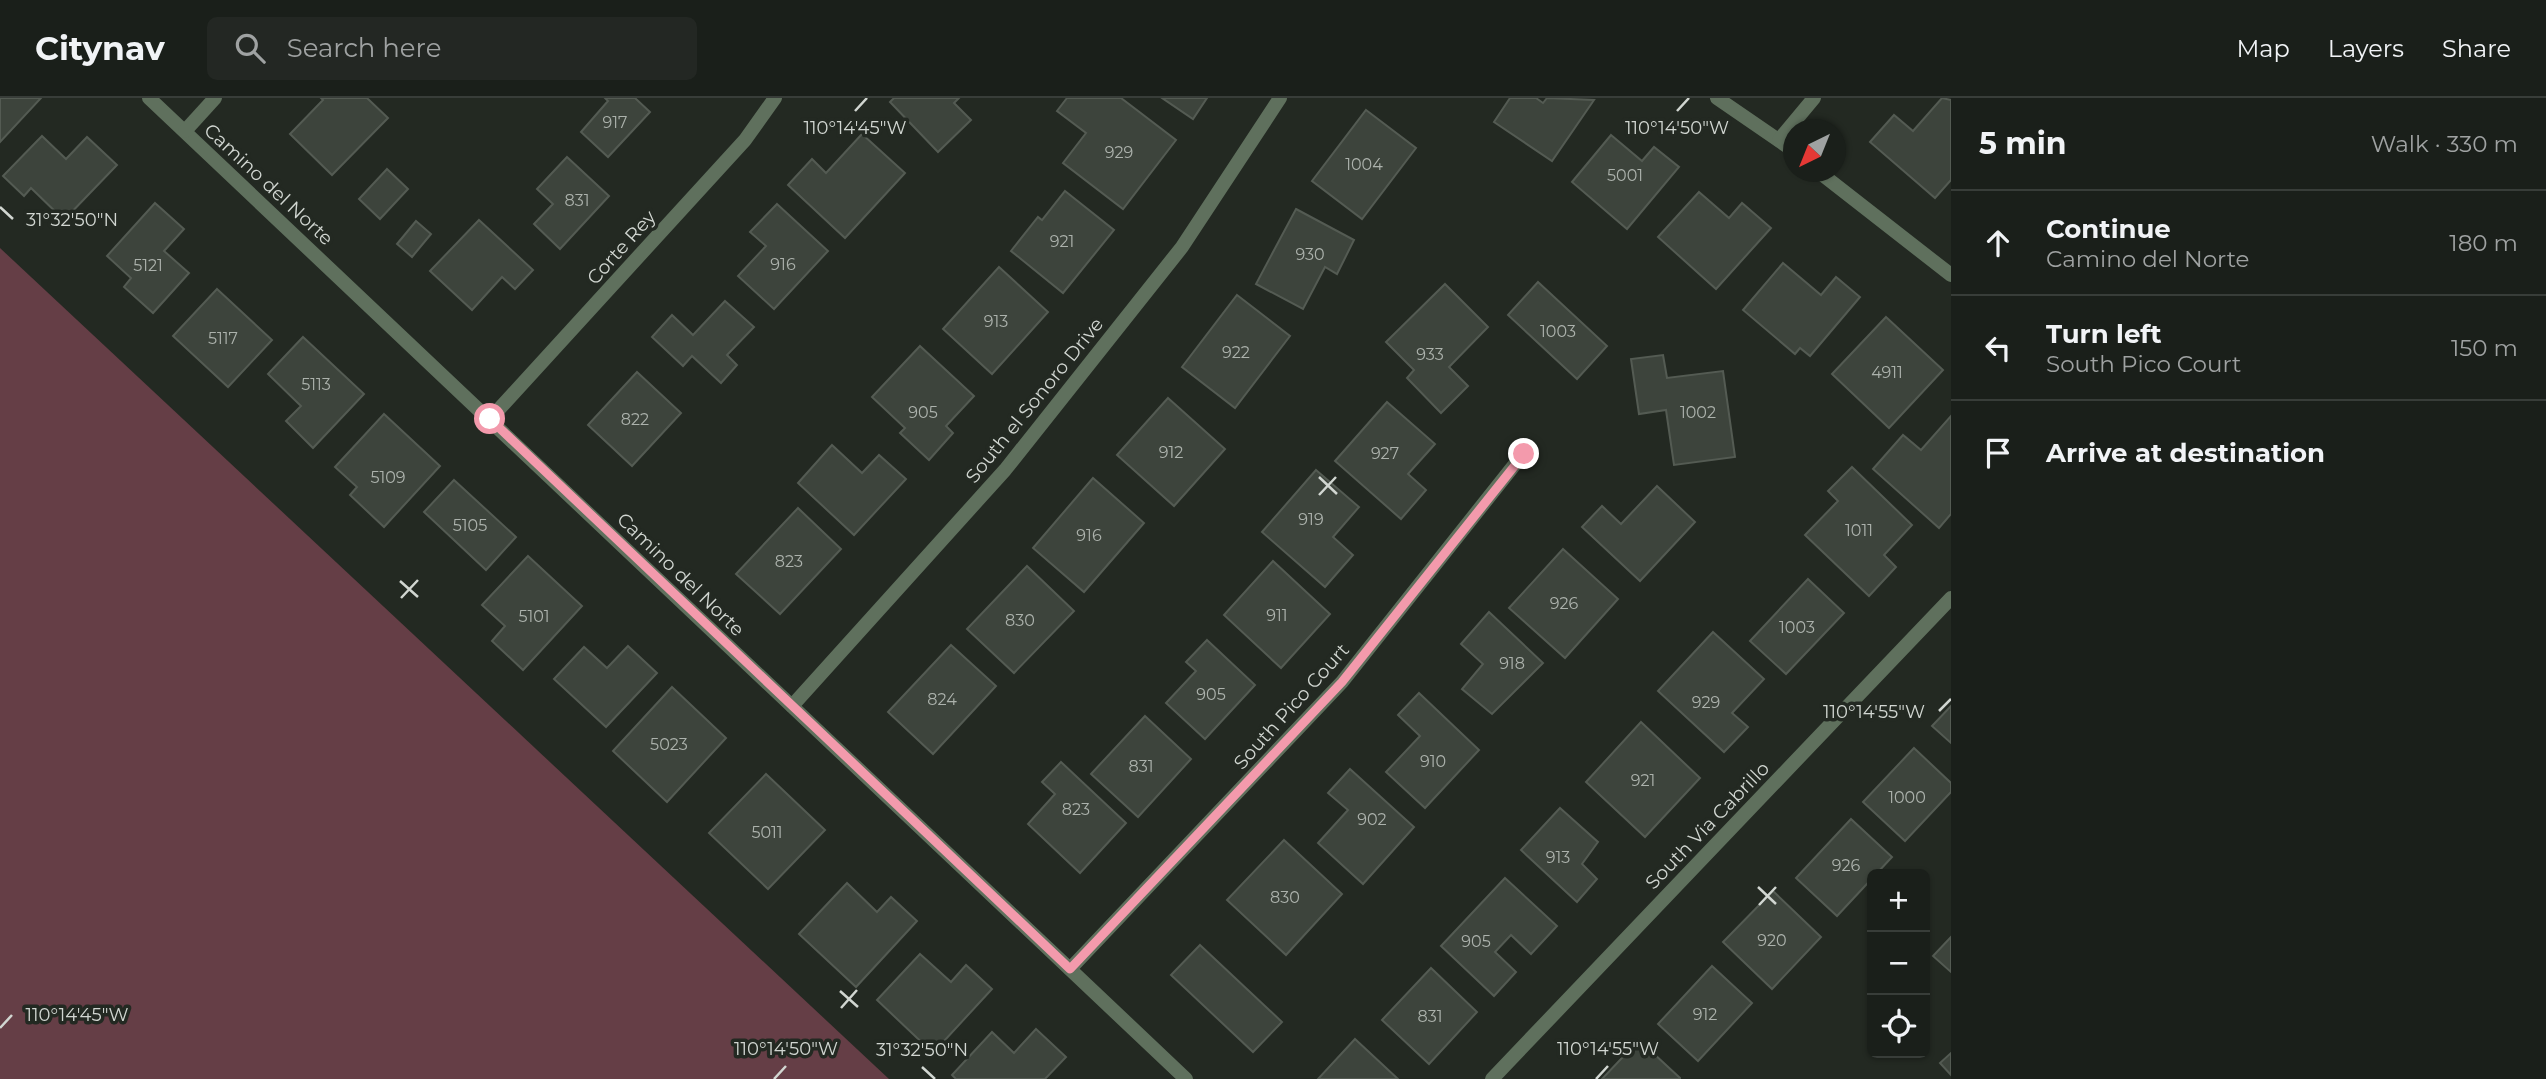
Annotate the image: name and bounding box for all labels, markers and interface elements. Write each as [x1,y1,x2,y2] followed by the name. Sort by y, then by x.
[207,17,697,80] search box
[35,28,165,68] text: Citynav
[231,29,269,67] icon: search
[287,32,441,64] text: Search here
[2236,34,2290,63] text: Map
[2328,34,2404,63] text: Layers
[2442,34,2511,63] text: Share
[603,113,627,132] house number: 917
[804,117,906,139] text: 110°14'45"W
[1625,117,1729,139] text: 110°14'50"W
[199,119,338,250] street label: Camino del Norte
[1783,119,1846,182] north arrow
[1979,125,2067,162] text: 5 min
[2371,130,2518,158] text: Walk · 330 m
[1105,143,1133,162] house number: 929
[1345,155,1383,174] house number: 1004
[1607,166,1643,185] house number: 5001
[564,191,590,210] house number: 831
[582,205,661,289] street label: Corte Rey
[26,209,118,231] text: 31°32'50"N
[2046,213,2171,245] text: Continue
[1979,224,2017,262] icon: ahead
[2449,229,2518,257] text: 180 m
[1050,232,1074,251] house number: 921
[1295,245,1325,264] house number: 930
[2046,245,2249,273] text: Camino del Norte
[770,255,796,274] house number: 916
[133,256,163,275] house number: 5121
[984,312,1008,331] house number: 913
[961,313,1108,488] street label: South el Sonoro Drive
[2046,318,2162,350] text: Turn left
[1540,322,1576,341] house number: 1003
[208,329,238,348] house number: 5117
[1979,329,2017,367] icon: left
[2451,334,2518,362] text: 150 m
[1222,343,1250,362] house number: 922
[1416,345,1444,364] house number: 933
[2046,350,2241,378] text: South Pico Court
[1871,363,1903,382] house number: 4911
[301,375,331,394] house number: 5113
[474,403,505,434] route start
[908,403,938,422] house number: 905
[1680,403,1716,422] house number: 1002
[621,410,649,429] house number: 822
[1979,434,2017,472] icon: arrive
[2046,437,2325,469] text: Arrive at destination
[1508,438,1539,469] route end
[1159,443,1183,462] house number: 912
[1371,444,1399,463] house number: 927
[370,468,406,487] house number: 5109
[612,508,749,641] street label: Camino del Norte
[1298,510,1324,529] house number: 919
[453,516,487,535] house number: 5105
[1845,521,1873,540] house number: 1011
[1076,526,1102,545] house number: 916
[775,552,803,571] house number: 823
[1550,594,1579,613] house number: 926
[1266,606,1288,625] house number: 911
[518,607,550,626] house number: 5101
[1005,611,1035,630] house number: 830
[1779,618,1815,637] house number: 1003
[1229,638,1354,774] street label: South Pico Court
[1499,654,1525,673] house number: 918
[1196,685,1226,704] house number: 905
[927,690,957,709] house number: 824
[1692,693,1720,712] house number: 929
[1823,701,1925,723] text: 110°14'55"W
[650,735,688,754] house number: 5023
[1420,752,1446,771] house number: 910
[1128,757,1154,776] house number: 831
[1641,757,1774,894] street label: South Via Cabrillo
[1631,771,1655,790] house number: 921
[1888,788,1926,807] house number: 1000
[1062,800,1090,819] house number: 823
[1357,810,1387,829] house number: 902
[751,823,783,842] house number: 5011
[1546,848,1570,867] house number: 913
[1832,856,1861,875] house number: 926
[1867,869,1930,1058] map controls
[1867,869,1930,932] button: +
[1270,888,1300,907] house number: 830
[1757,931,1787,950] house number: 920
[1461,932,1491,951] house number: 905
[1867,932,1930,995] button: −
[1867,995,1930,1058] button: locate
[26,1004,128,1026] text: 110°14'45"W
[1693,1005,1717,1024] house number: 912
[1417,1007,1443,1026] house number: 831
[734,1038,838,1060] text: 110°14'50"W
[1557,1038,1659,1060] text: 110°14'55"W
[876,1039,968,1061] text: 31°32'50"N

